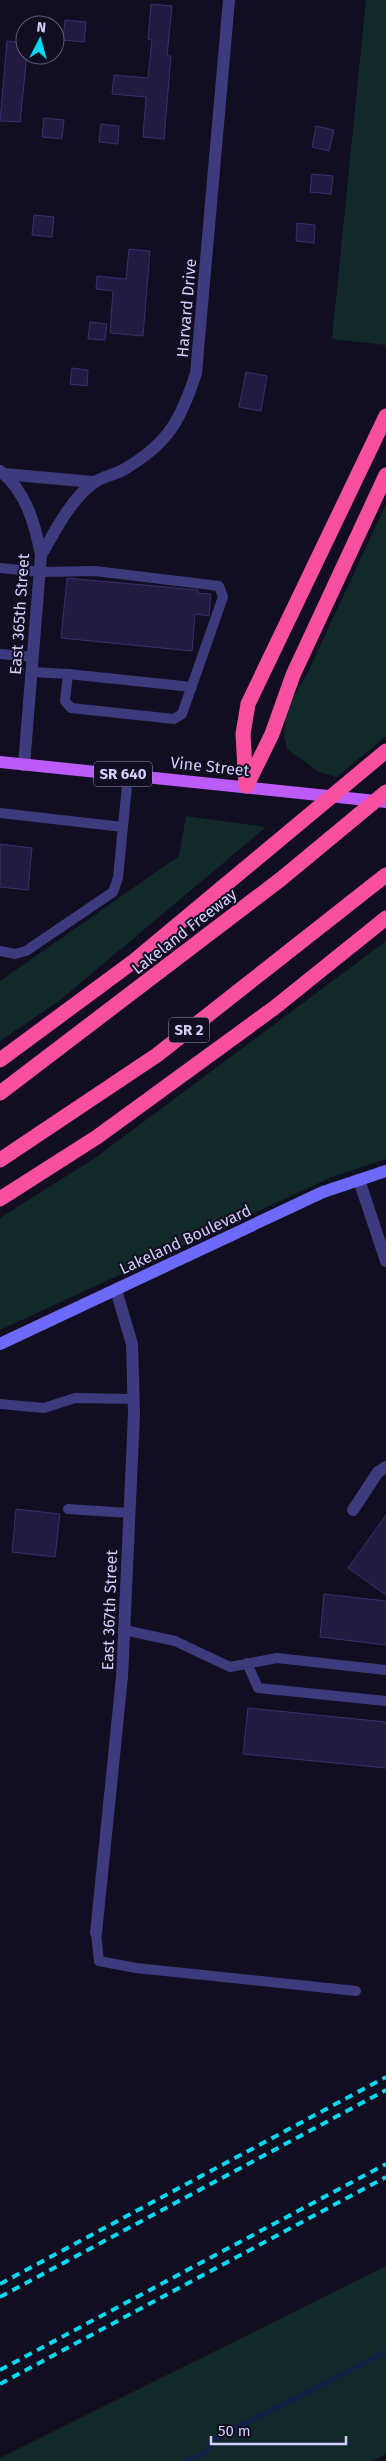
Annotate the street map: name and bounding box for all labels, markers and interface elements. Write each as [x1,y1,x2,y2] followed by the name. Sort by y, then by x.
[15,15,65,65] north arrow
[36,19,47,37] text: N
[173,258,200,358] street label: Harvard Drive
[6,553,33,675] street label: East 365th Street
[170,753,251,780] street label: Vine Street
[94,762,152,786] road number: SR 640
[128,884,241,978] street label: Lakeland Freeway
[169,1018,209,1042] road number: SR 2
[116,1201,254,1278] street label: Lakeland Boulevard
[98,1549,121,1671] street label: East 367th Street
[211,2414,346,2446] scale bar
[218,2422,251,2440] text: 50 m

